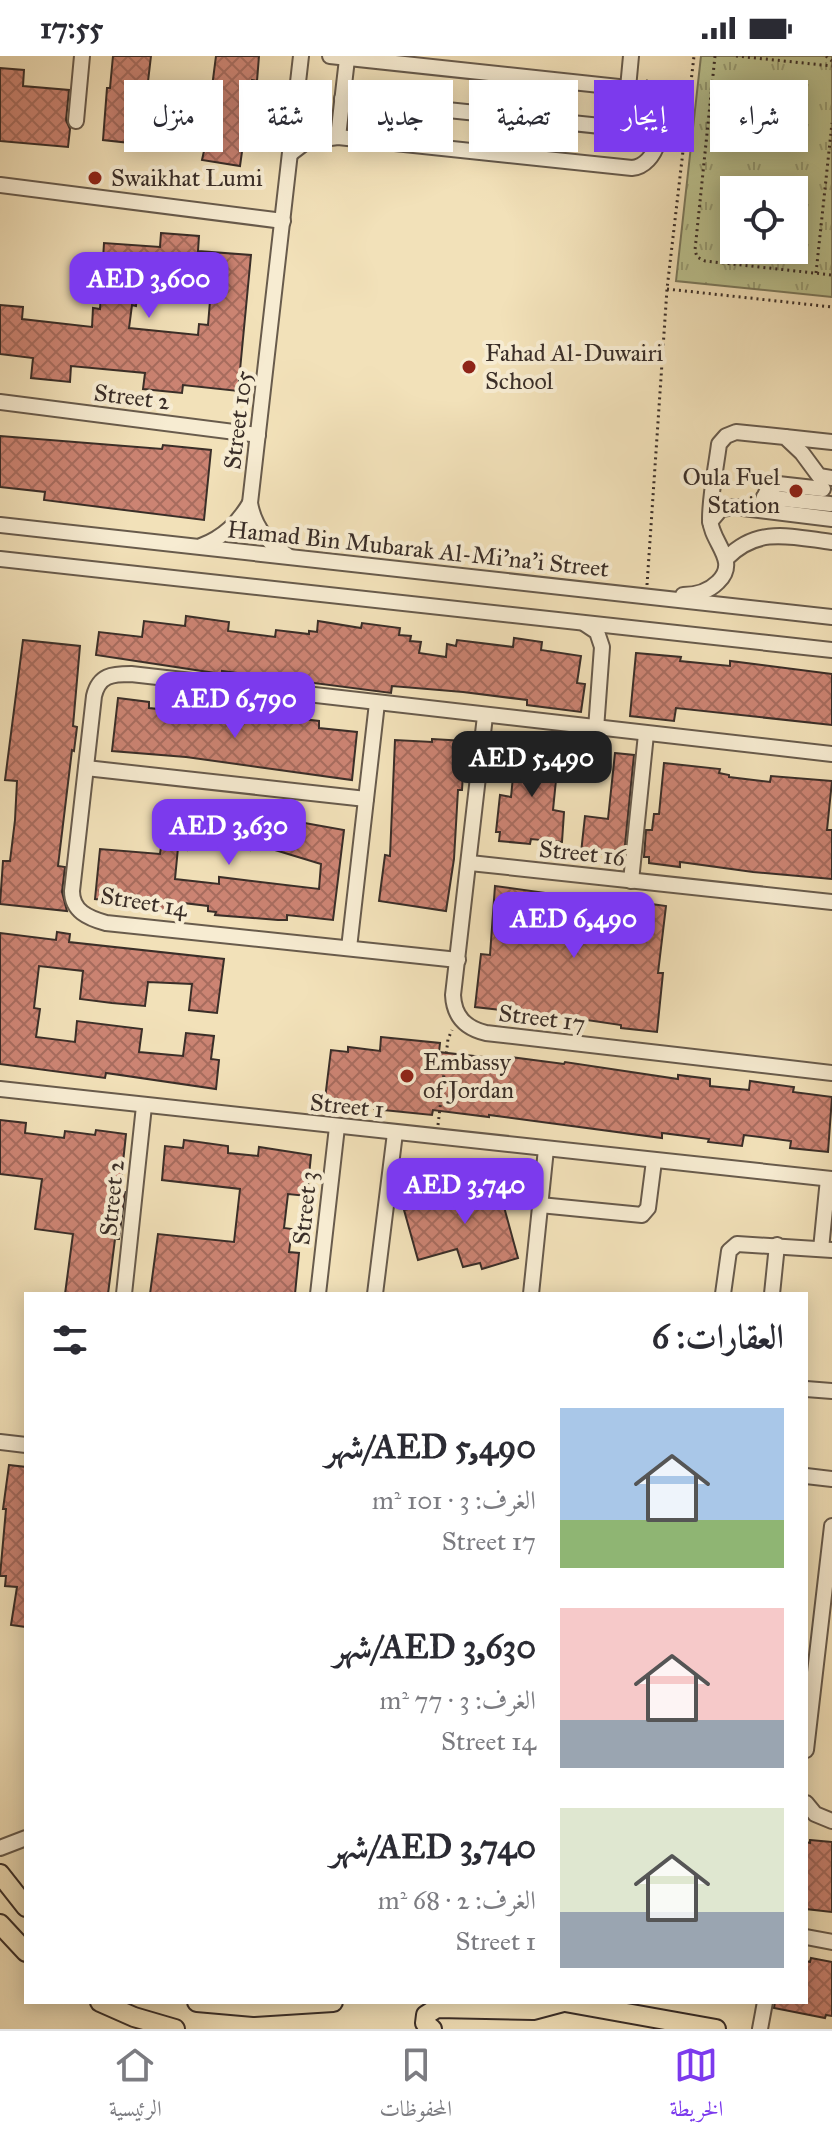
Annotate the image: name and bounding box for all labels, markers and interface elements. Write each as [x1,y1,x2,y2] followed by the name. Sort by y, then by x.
[40,10,103,46] text: 17:55
[124,80,223,152] chip: منزل
[239,80,332,152] chip: شقة
[348,80,453,152] chip: جديد
[469,80,578,152] chip: تصفية
[594,80,694,152] chip: إيجار
[710,80,808,152] chip: شراء
[111,163,263,193] place label: Swaikhat Lumi
[86,169,104,187] marker: Swaikhat Lumi
[720,176,808,264] map controls
[720,176,808,264] button: locate
[57,252,241,320] pin: AED 3,600
[88,262,210,294] text: AED 3,600
[485,338,663,396] place label: Fahad Al-Duwairi School
[460,358,478,376] marker: Fahad Al-Duwairi School
[217,369,259,471] street label: Street 105
[92,377,172,417] street label: Street 2
[682,462,780,520] place label: Oula Fuel Station
[787,482,805,500] marker: Oula Fuel Station
[226,514,611,584] street label: Hamad Bin Mubarak Al-Mi'na'i Street
[143,672,327,740] pin: AED 6,790
[173,682,297,714] text: AED 6,790
[440,731,624,799] pin: AED 5,490
[470,741,594,773] text: AED 5,490
[137,799,321,867] pin: AED 3,630
[170,809,288,841] text: AED 3,630
[537,834,627,873] street label: Street 16
[98,880,190,924] street label: Street 14
[482,892,666,960] pin: AED 6,490
[511,902,637,934] text: AED 6,490
[497,998,587,1038] street label: Street 17
[423,1047,514,1105] place label: Embassy of Jordan
[398,1067,416,1085] marker: Embassy of Jordan
[308,1087,386,1125] street label: Street 1
[93,1158,131,1238] street label: Street 2
[373,1158,557,1226] pin: AED 3,740
[405,1168,525,1200] text: AED 3,740
[286,1169,324,1247] street label: Street 3
[652,1316,784,1357] text: العقارات: 6
[48,1318,92,1362] icon: filters
[325,1426,536,1467] text: AED 5,490/شهر
[624,1440,720,1536] icon: home
[372,1484,536,1516] text: الغرف: 3 · 101 m²
[442,1525,536,1557] text: Street 17
[333,1626,536,1667] text: AED 3,630/شهر
[624,1640,720,1736] icon: home
[380,1684,536,1716] text: الغرف: 3 · 77 m²
[441,1725,536,1757] text: Street 14
[330,1826,536,1867] text: AED 3,740/شهر
[624,1840,720,1936] icon: home
[378,1884,536,1916] text: الغرف: 2 · 68 m²
[456,1925,536,1957] text: Street 1
[109,2043,162,2130] tab: الرئيسية
[379,2043,452,2130] tab: المحفوظات
[670,2043,723,2130] tab: الخريطة

